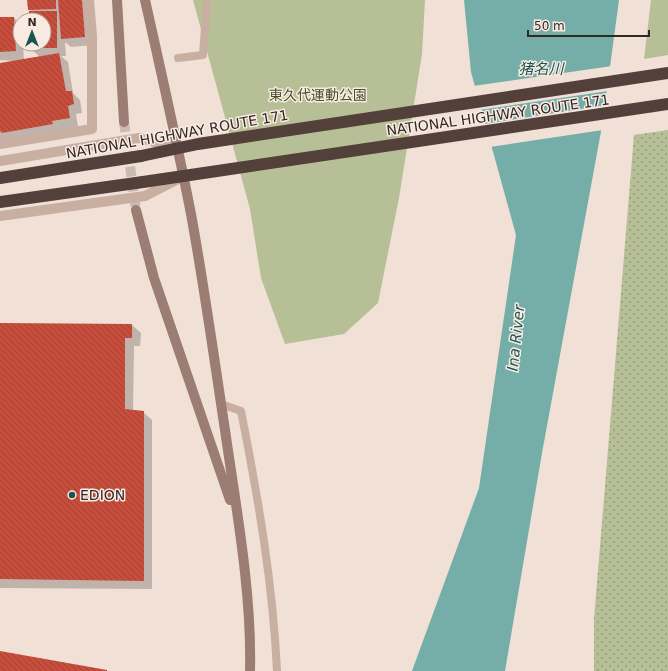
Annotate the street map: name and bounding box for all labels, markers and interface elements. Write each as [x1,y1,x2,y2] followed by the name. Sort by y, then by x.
[12,12,52,52] north arrow
[528,12,649,38] scale bar
[27,16,37,29] text: N
[534,19,565,33] text: 50 m
[518,60,565,78] water label: 猪名川
[269,87,367,103] park label: 東久代運動公園
[385,91,611,139] street label: NATIONAL HIGHWAY ROUTE 171
[65,107,289,161] street label: NATIONAL HIGHWAY ROUTE 171
[504,303,529,372] water label: Ina River
[80,487,125,503] place label: EDION
[67,490,77,500] marker: EDION

